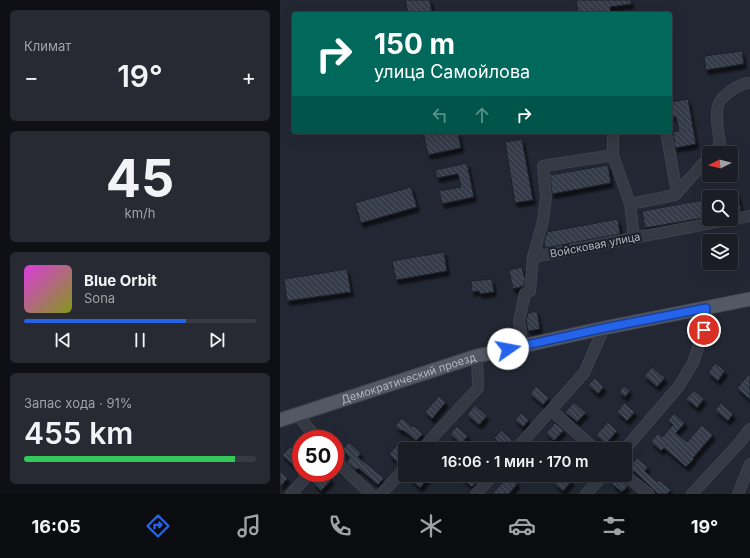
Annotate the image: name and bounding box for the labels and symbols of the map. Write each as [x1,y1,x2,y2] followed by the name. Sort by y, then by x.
[702,146,738,182] north arrow
[549,229,641,261] street label: Войсковая улица
[687,313,721,347] pin
[487,328,529,370] position arrow
[339,350,478,407] street label: Демократический проезд
[292,430,344,482] speed limit sign: 50

